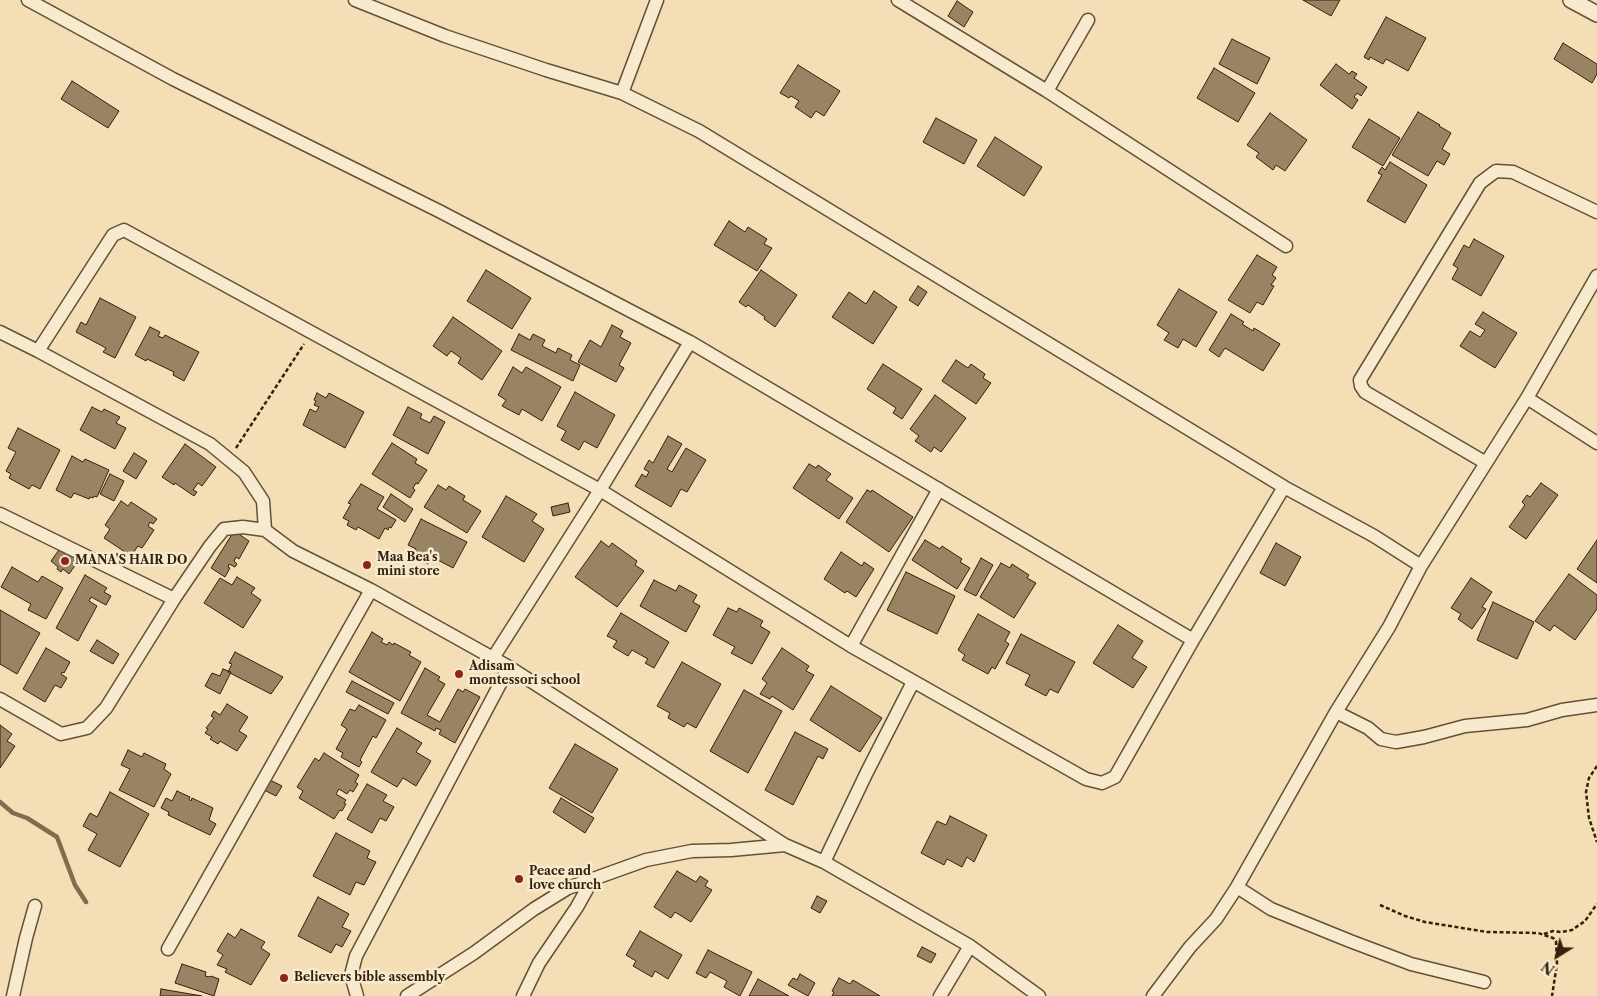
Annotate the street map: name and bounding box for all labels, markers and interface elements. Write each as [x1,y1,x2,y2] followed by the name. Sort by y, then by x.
[377,551,440,579] place label: Maa Bea's mini store
[75,554,187,568] place label: MANA'S HAIR DO
[59,555,71,567] marker: MANA'S HAIR DO
[361,559,373,571] marker: Maa Bea's mini store
[469,660,581,688] place label: Adisam montessori school
[453,668,465,680] marker: Adisam montessori school
[529,865,601,893] place label: Peace and love church
[513,873,525,885] marker: Peace and love church
[1532,931,1582,981] north arrow
[1538,957,1558,979] text: N
[294,971,445,985] place label: Believers bible assembly
[278,972,290,984] marker: Believers bible assembly

